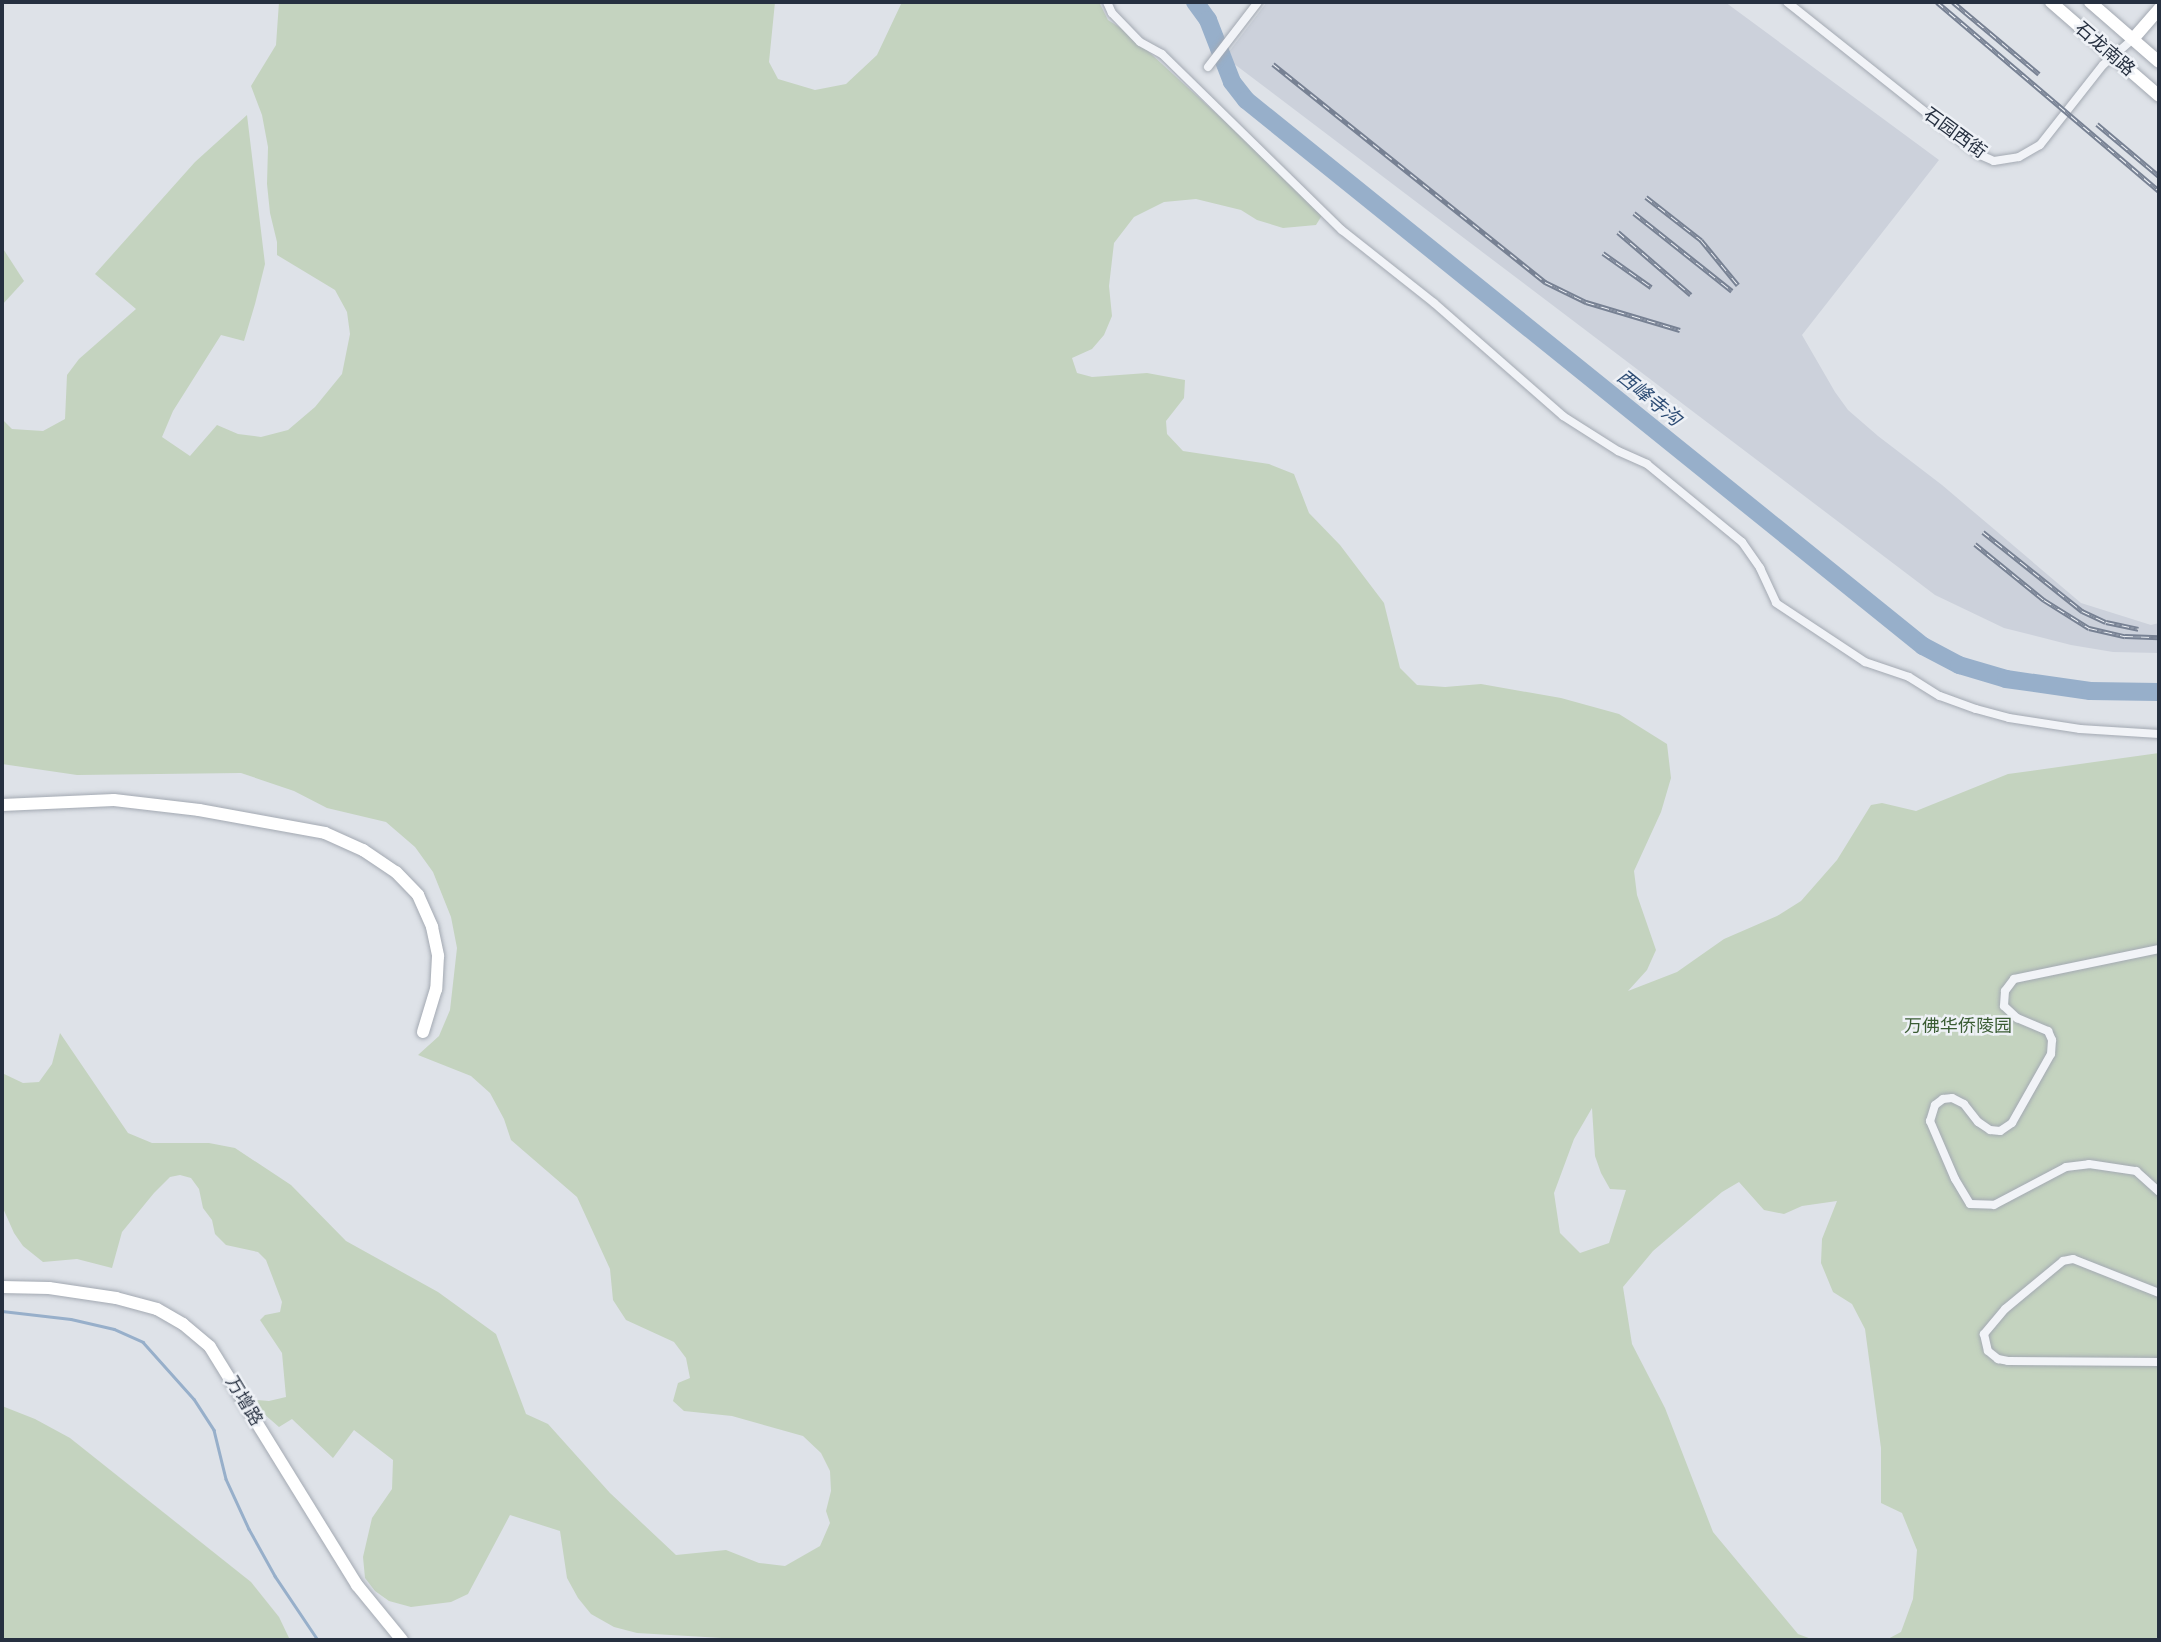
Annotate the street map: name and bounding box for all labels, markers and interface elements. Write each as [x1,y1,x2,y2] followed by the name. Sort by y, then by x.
[2071,17,2139,81] street label: 石龙南路
[1920,103,1990,163] street label: 石园西街
[1612,365,1686,431] water label: 西峰寺沟
[1904,1015,2012,1037] park label: 万佛华侨陵园
[221,1372,267,1430] street label: 万增路

